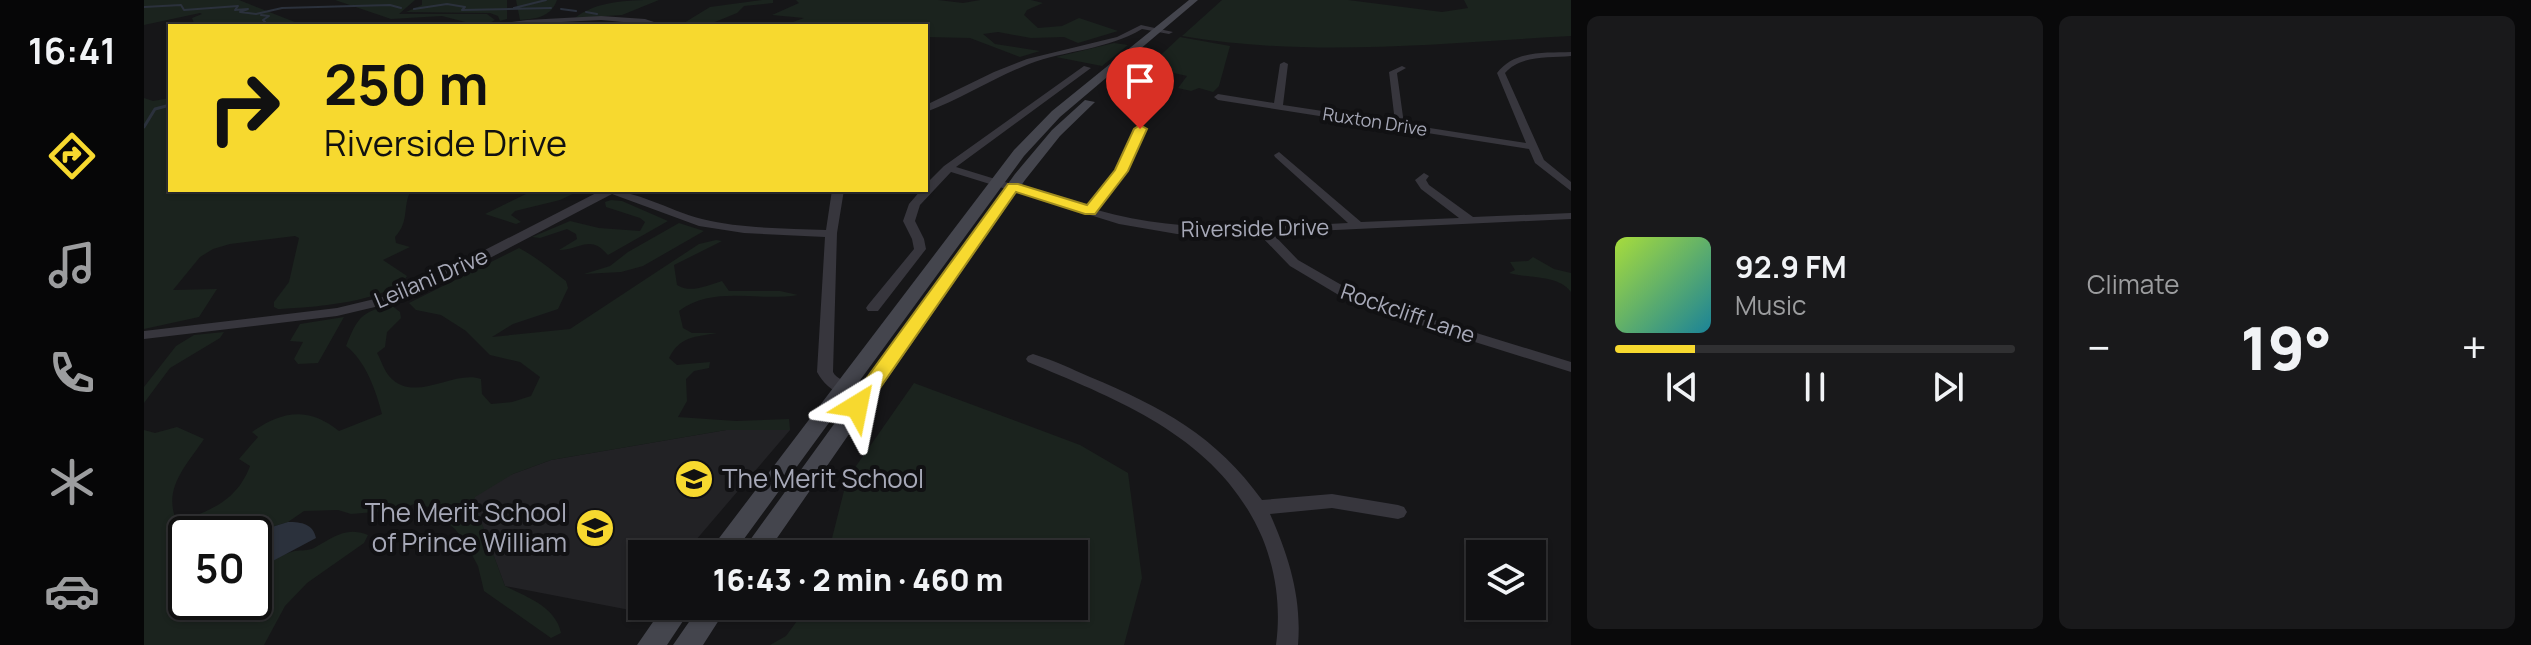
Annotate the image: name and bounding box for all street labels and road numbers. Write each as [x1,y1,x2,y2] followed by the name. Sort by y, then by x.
[1321,101,1429,141] street label: Ruxton Drive
[1180,212,1330,244] street label: Riverside Drive
[370,241,493,315] street label: Leilani Drive
[1337,276,1479,350] street label: Rockcliff Lane

